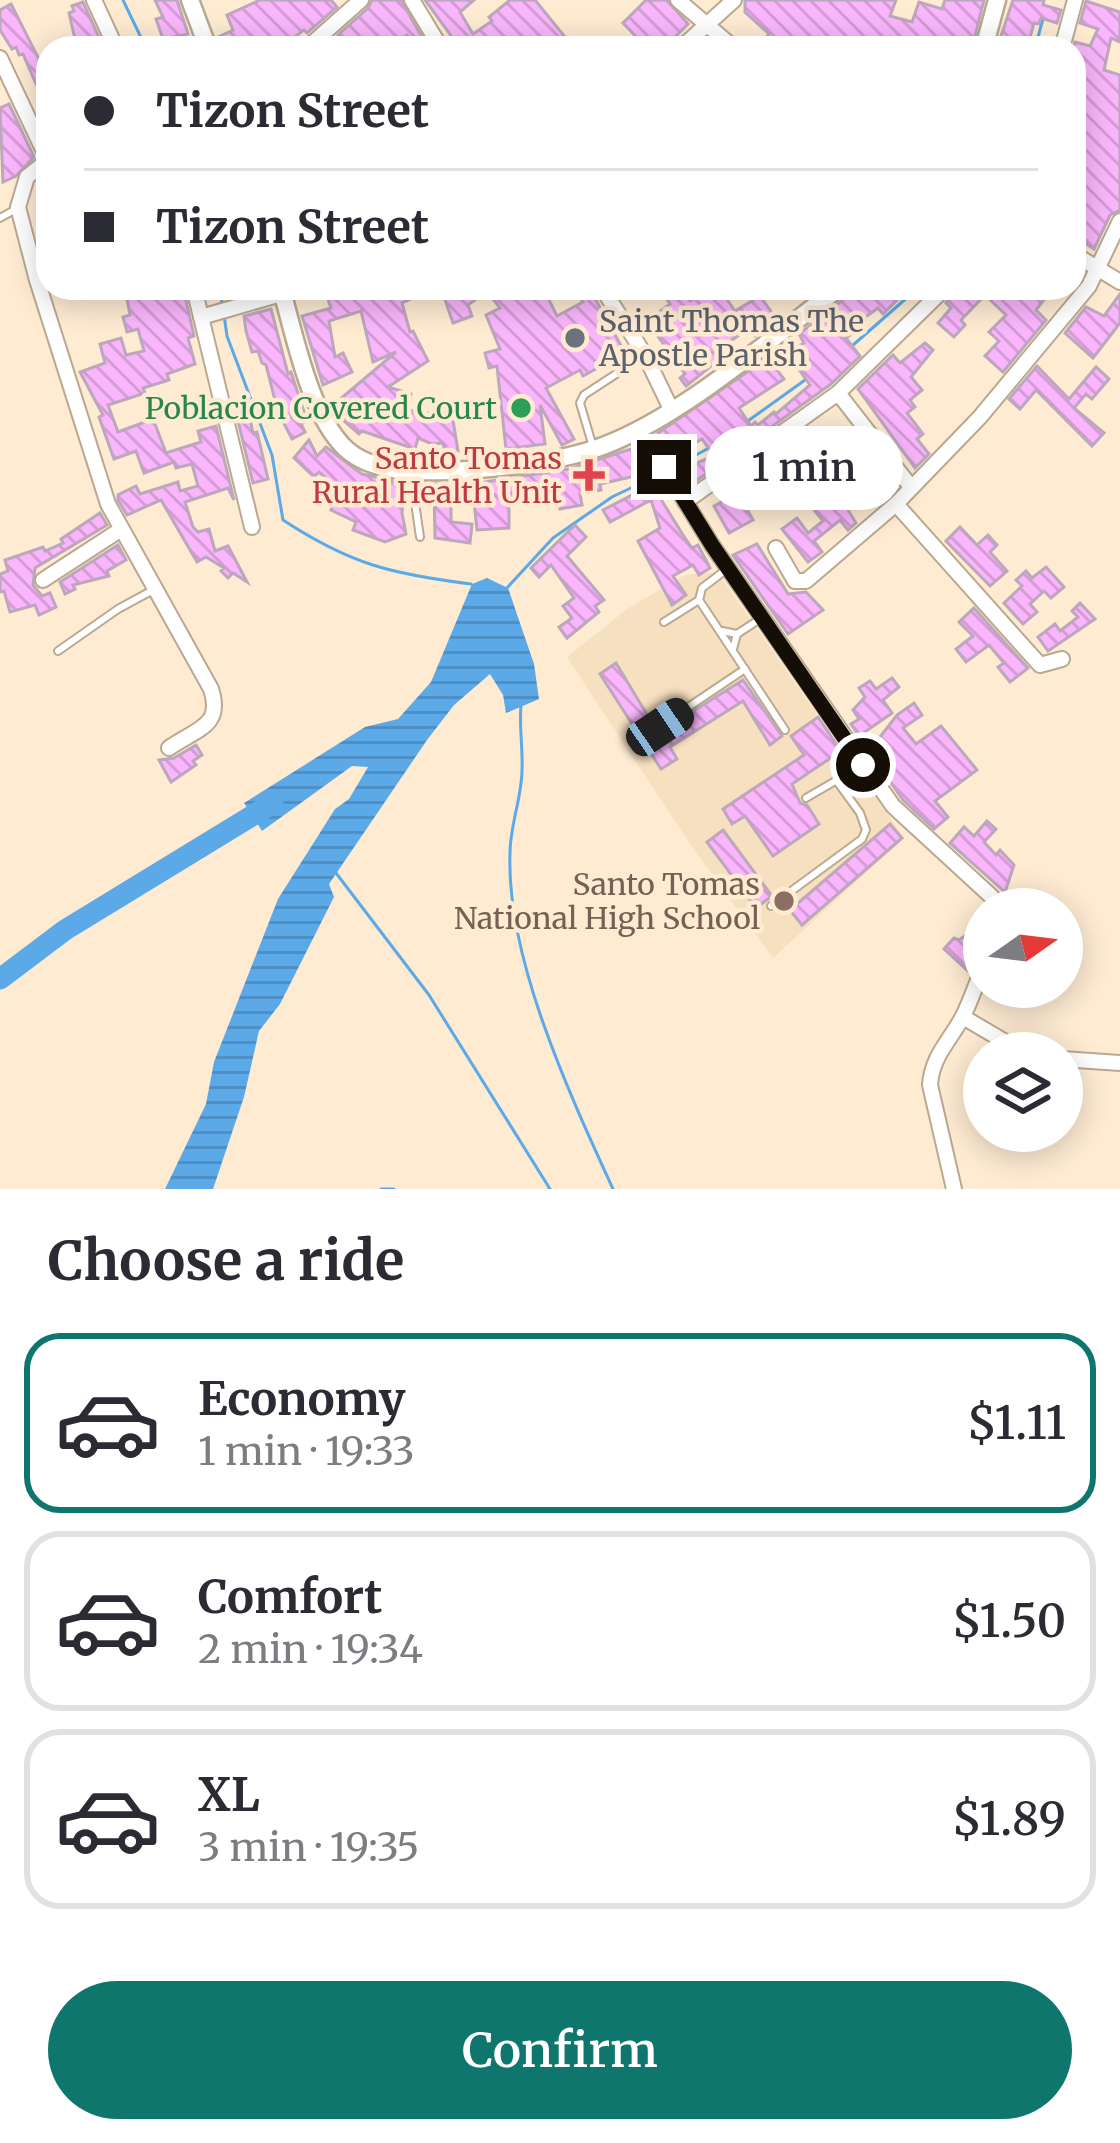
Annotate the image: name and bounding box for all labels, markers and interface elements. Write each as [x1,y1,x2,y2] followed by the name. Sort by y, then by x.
[156,83,429,139] text: Tizon Street
[156,199,429,255] text: Tizon Street
[598,302,864,374] place label: Saint Thomas The Apostle Parish
[562,325,588,351] marker: Saint Thomas The Apostle Parish
[145,389,497,427] place label: Poblacion Covered Court
[508,395,534,421] marker: Poblacion Covered Court
[706,425,904,509] callout: 1 min
[312,439,562,511] place label: Santo Tomas Rural Health Unit
[637,440,691,494] route end
[752,443,856,492] text: 1 min
[573,459,605,491] marker: Santo Tomas Rural Health Unit
[620,692,700,762] car
[836,738,890,792] route start
[454,865,760,937] place label: Santo Tomas National High School
[771,888,797,914] marker: Santo Tomas National High School
[963,888,1083,1008] north arrow
[963,888,1083,1152] map controls
[963,1032,1083,1152] button: layers
[48,1227,404,1295] text: Choose a ride
[54,1369,162,1477] icon: car
[198,1371,406,1427] text: Economy
[967,1395,1066,1451] text: $1.11
[198,1427,415,1476] text: 1 min · 19:33
[54,1567,162,1675] icon: car
[198,1569,382,1625] text: Comfort
[952,1593,1066,1649] text: $1.50
[198,1625,423,1674] text: 2 min · 19:34
[54,1765,162,1873] icon: car
[198,1767,260,1823] text: XL
[952,1791,1066,1847] text: $1.89
[198,1823,419,1872] text: 3 min · 19:35
[48,1981,1072,2119] button: Confirm

